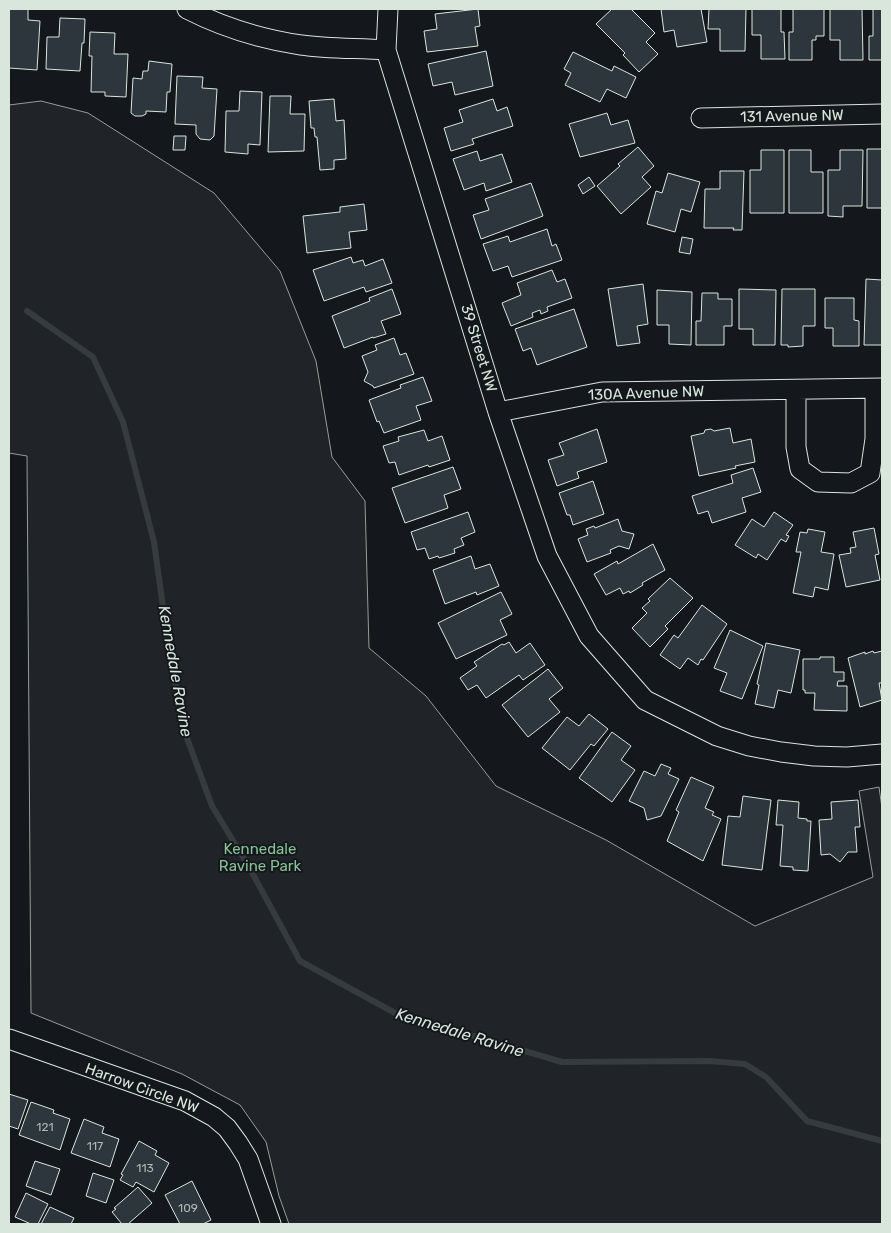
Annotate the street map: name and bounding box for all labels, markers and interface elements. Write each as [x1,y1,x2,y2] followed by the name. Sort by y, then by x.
[740,106,844,126] street label: 131 Avenue NW
[457,302,501,394] street label: 39 Street NW
[587,382,705,404] street label: 130A Avenue NW
[155,604,196,738] water label: Kennedale Ravine
[219,840,301,875] park label: Kennedale Ravine Park
[393,1004,526,1061] water label: Kennedale Ravine
[83,1059,201,1117] street label: Harrow Circle NW
[36,1120,54,1134] house number: 121
[87,1139,103,1153] house number: 117
[136,1161,154,1175] house number: 113
[178,1201,198,1215] house number: 109

